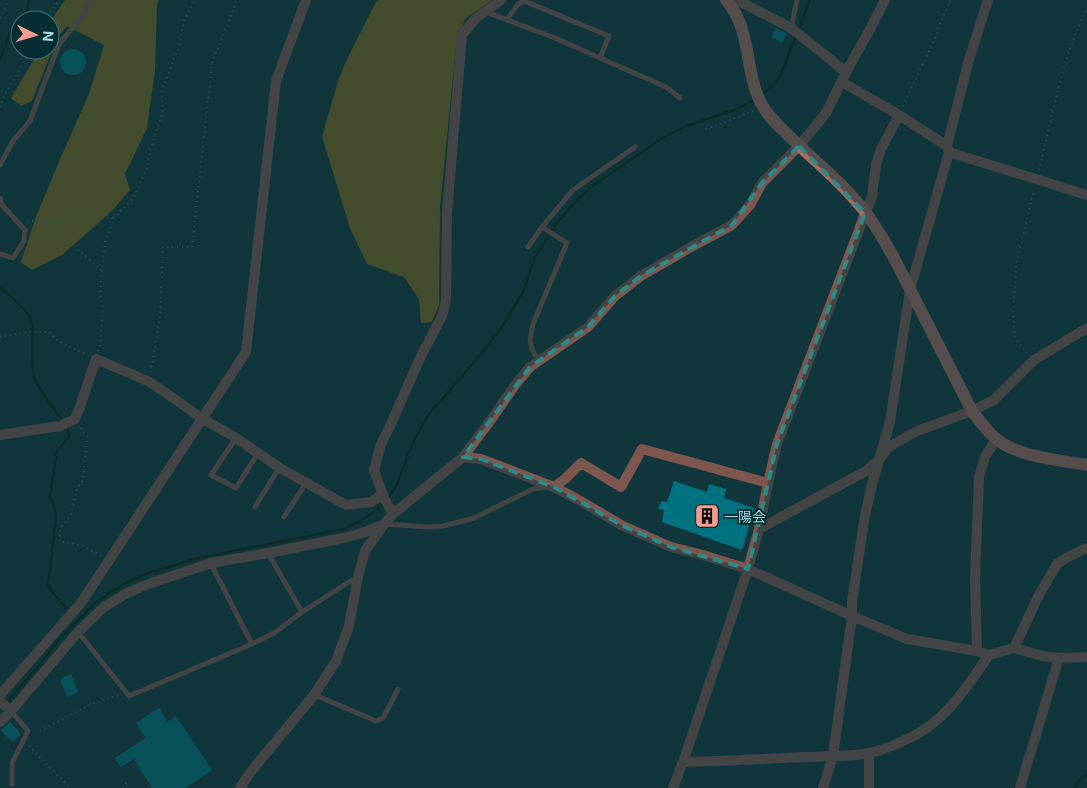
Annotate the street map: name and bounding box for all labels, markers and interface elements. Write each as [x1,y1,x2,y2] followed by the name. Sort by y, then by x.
[10,10,60,60] north arrow
[40,30,57,42] text: N
[694,503,720,529] building icon: 一陽会
[724,508,766,525] place label: 一陽会

